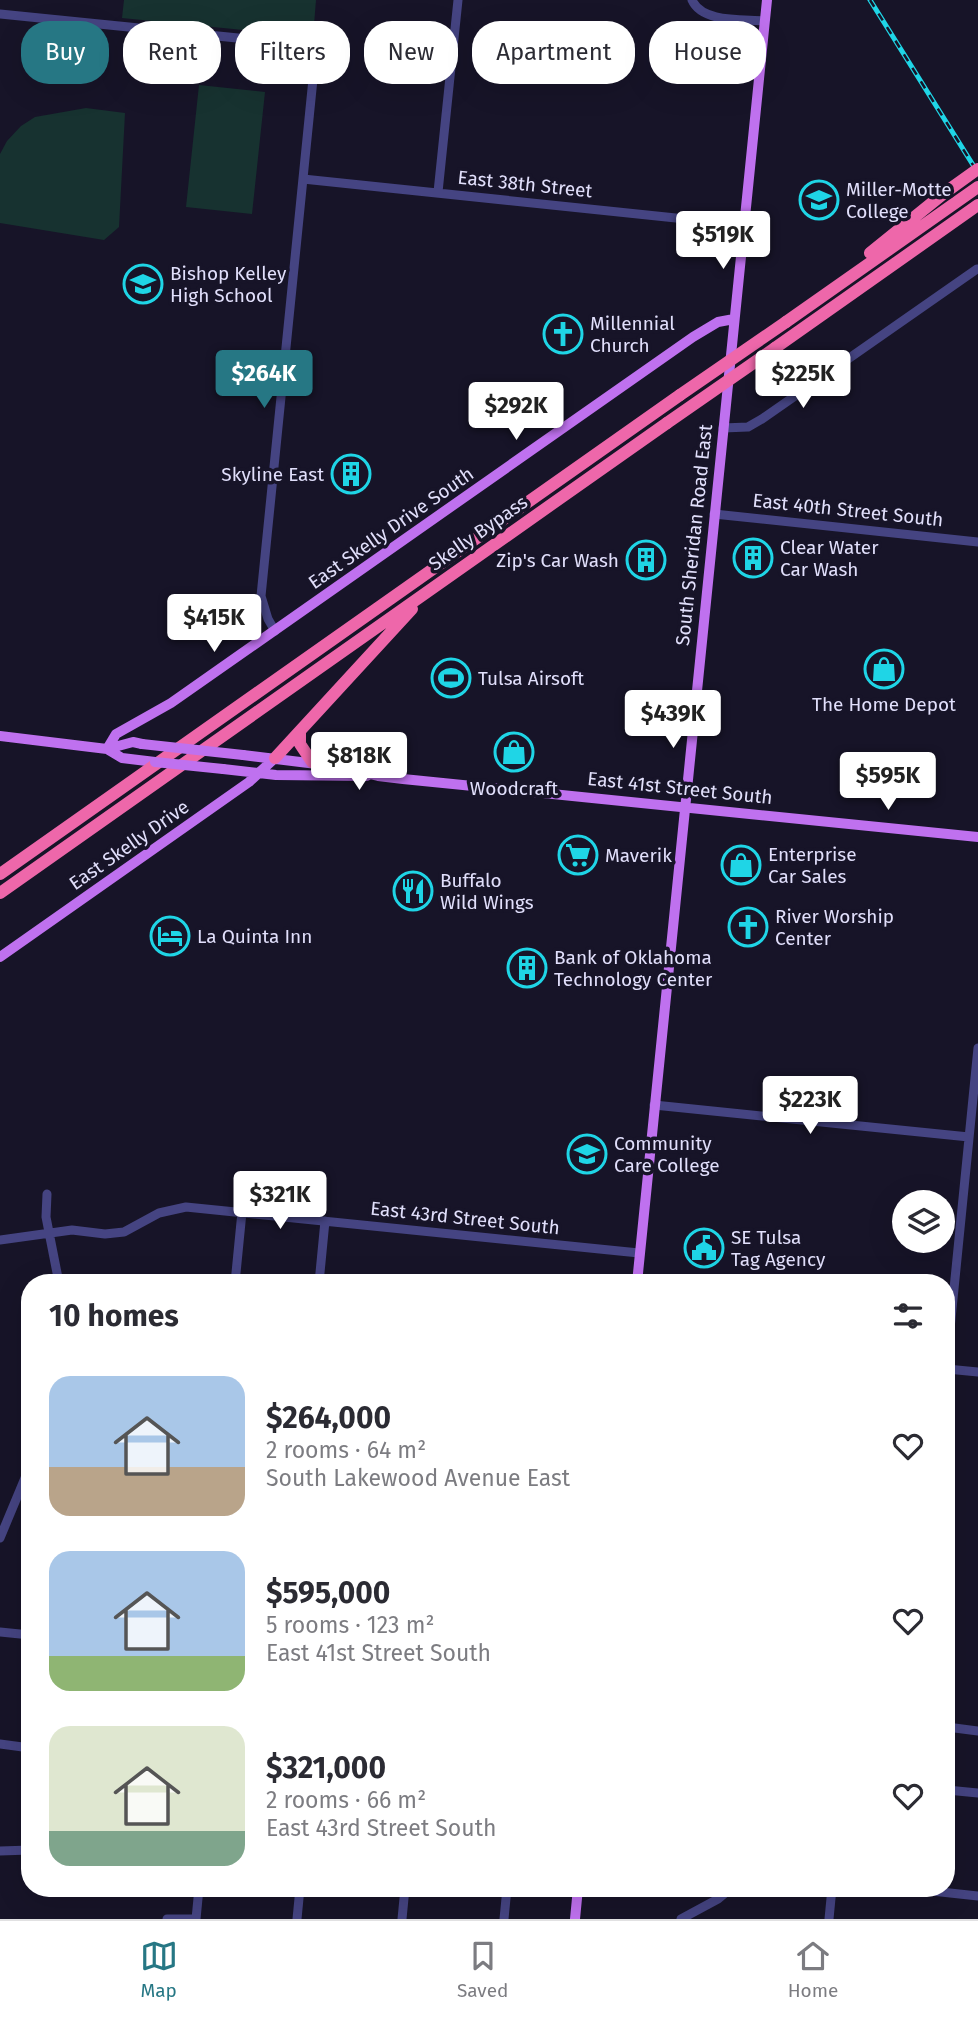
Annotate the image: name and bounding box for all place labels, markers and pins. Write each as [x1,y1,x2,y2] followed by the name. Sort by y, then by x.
[846,178,952,223] place label: Miller-Motte College
[798,179,840,221] school or university icon: Miller-Motte College
[674,212,772,271] pin: $519K
[170,262,287,307] place label: Bishop Kelley High School
[122,263,164,305] school or university icon: Bishop Kelley High School
[590,312,675,357] place label: Millennial Church
[542,313,584,355] church icon: Millennial Church
[215,350,313,410] pin: $264K
[754,350,852,410] pin: $225K
[467,382,565,442] pin: $292K
[330,453,372,495] building icon: Skyline East
[221,463,324,486] place label: Skyline East
[780,536,879,581] place label: Clear Water Car Wash
[732,537,774,579] building icon: Clear Water Car Wash
[625,539,667,581] building icon: Zip's Car Wash
[496,549,619,572] place label: Zip's Car Wash
[165,594,263,654] pin: $415K
[863,648,905,690] shop icon: The Home Depot
[430,657,472,699] sports icon: Tulsa Airsoft
[478,667,584,690] place label: Tulsa Airsoft
[624,690,722,750] pin: $439K
[812,693,956,716] place label: The Home Depot
[493,731,535,773] shop icon: Woodcraft
[310,732,408,792] pin: $818K
[839,752,937,812] pin: $595K
[470,777,558,800] place label: Woodcraft
[557,834,599,876] supermarket icon: Maverik
[768,843,857,888] place label: Enterprise Car Sales
[605,844,672,867] place label: Maverik
[720,844,762,886] shop icon: Enterprise Car Sales
[440,869,534,914] place label: Buffalo Wild Wings
[392,870,434,912] restaurant icon: Buffalo Wild Wings
[775,905,894,950] place label: River Worship Center
[727,906,769,948] church icon: River Worship Center
[149,915,191,957] hotel icon: La Quinta Inn
[197,925,312,948] place label: La Quinta Inn
[554,946,713,991] place label: Bank of Oklahoma Technology Center
[506,947,548,989] building icon: Bank of Oklahoma Technology Center
[761,1076,859,1136] pin: $223K
[614,1132,720,1177] place label: Community Care College
[566,1133,608,1175] school or university icon: Community Care College
[231,1172,329,1231] pin: $321K
[731,1226,826,1271] place label: SE Tulsa Tag Agency
[683,1227,725,1269] public building icon: SE Tulsa Tag Agency

